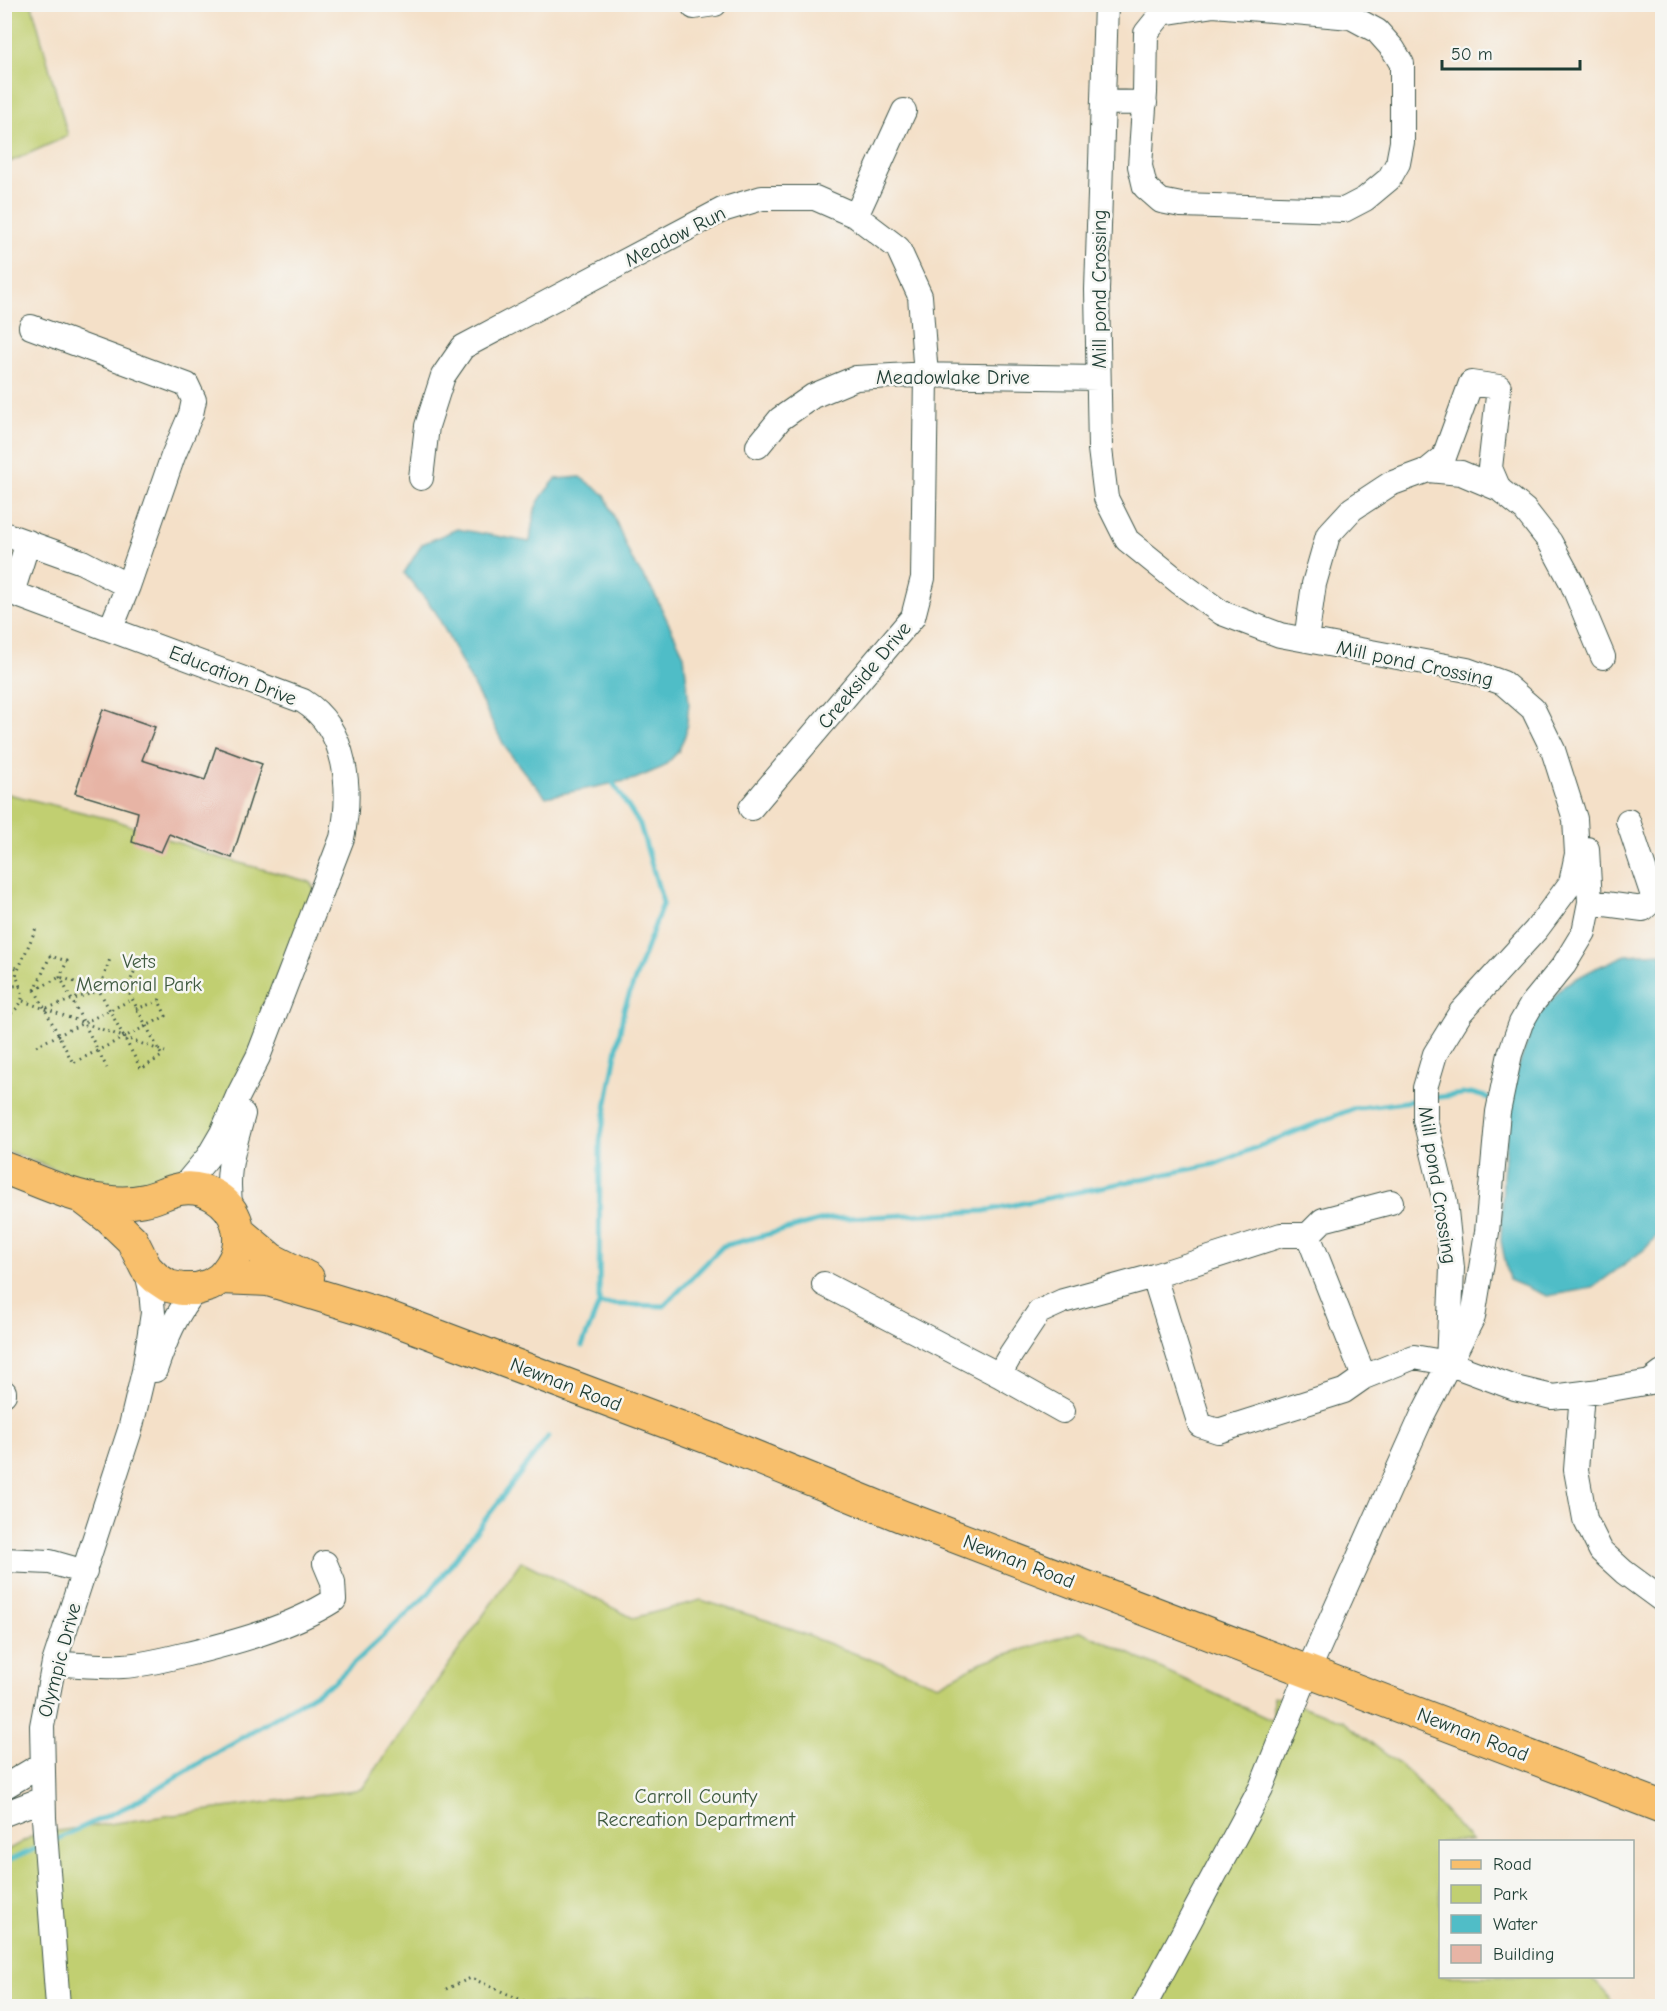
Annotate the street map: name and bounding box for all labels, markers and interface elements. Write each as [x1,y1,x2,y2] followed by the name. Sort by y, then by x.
[1442,33,1580,71] scale bar
[1451,44,1493,65] text: 50 m
[621,201,729,272] street label: Meadow Run
[1088,209,1111,369] street label: Mill pond Crossing
[876,366,1030,389] street label: Meadowlake Drive
[813,617,916,734] street label: Creekside Drive
[1335,636,1495,691] street label: Mill pond Crossing
[166,641,300,710] street label: Education Drive
[76,950,202,996] park label: Vets Memorial Park
[1414,1105,1461,1266] street label: Mill pond Crossing
[507,1353,625,1416] street label: Newnan Road
[960,1530,1078,1593] street label: Newnan Road
[33,1601,86,1720] street label: Olympic Drive
[1414,1703,1532,1766] street label: Newnan Road
[597,1785,796,1831] park label: Carroll County Recreation Department
[1439,1840,1634,1978] legend
[1493,1854,1532,1875] text: Road
[1493,1884,1528,1905] text: Park
[1493,1914,1538,1935] text: Water
[1493,1944,1555,1965] text: Building

